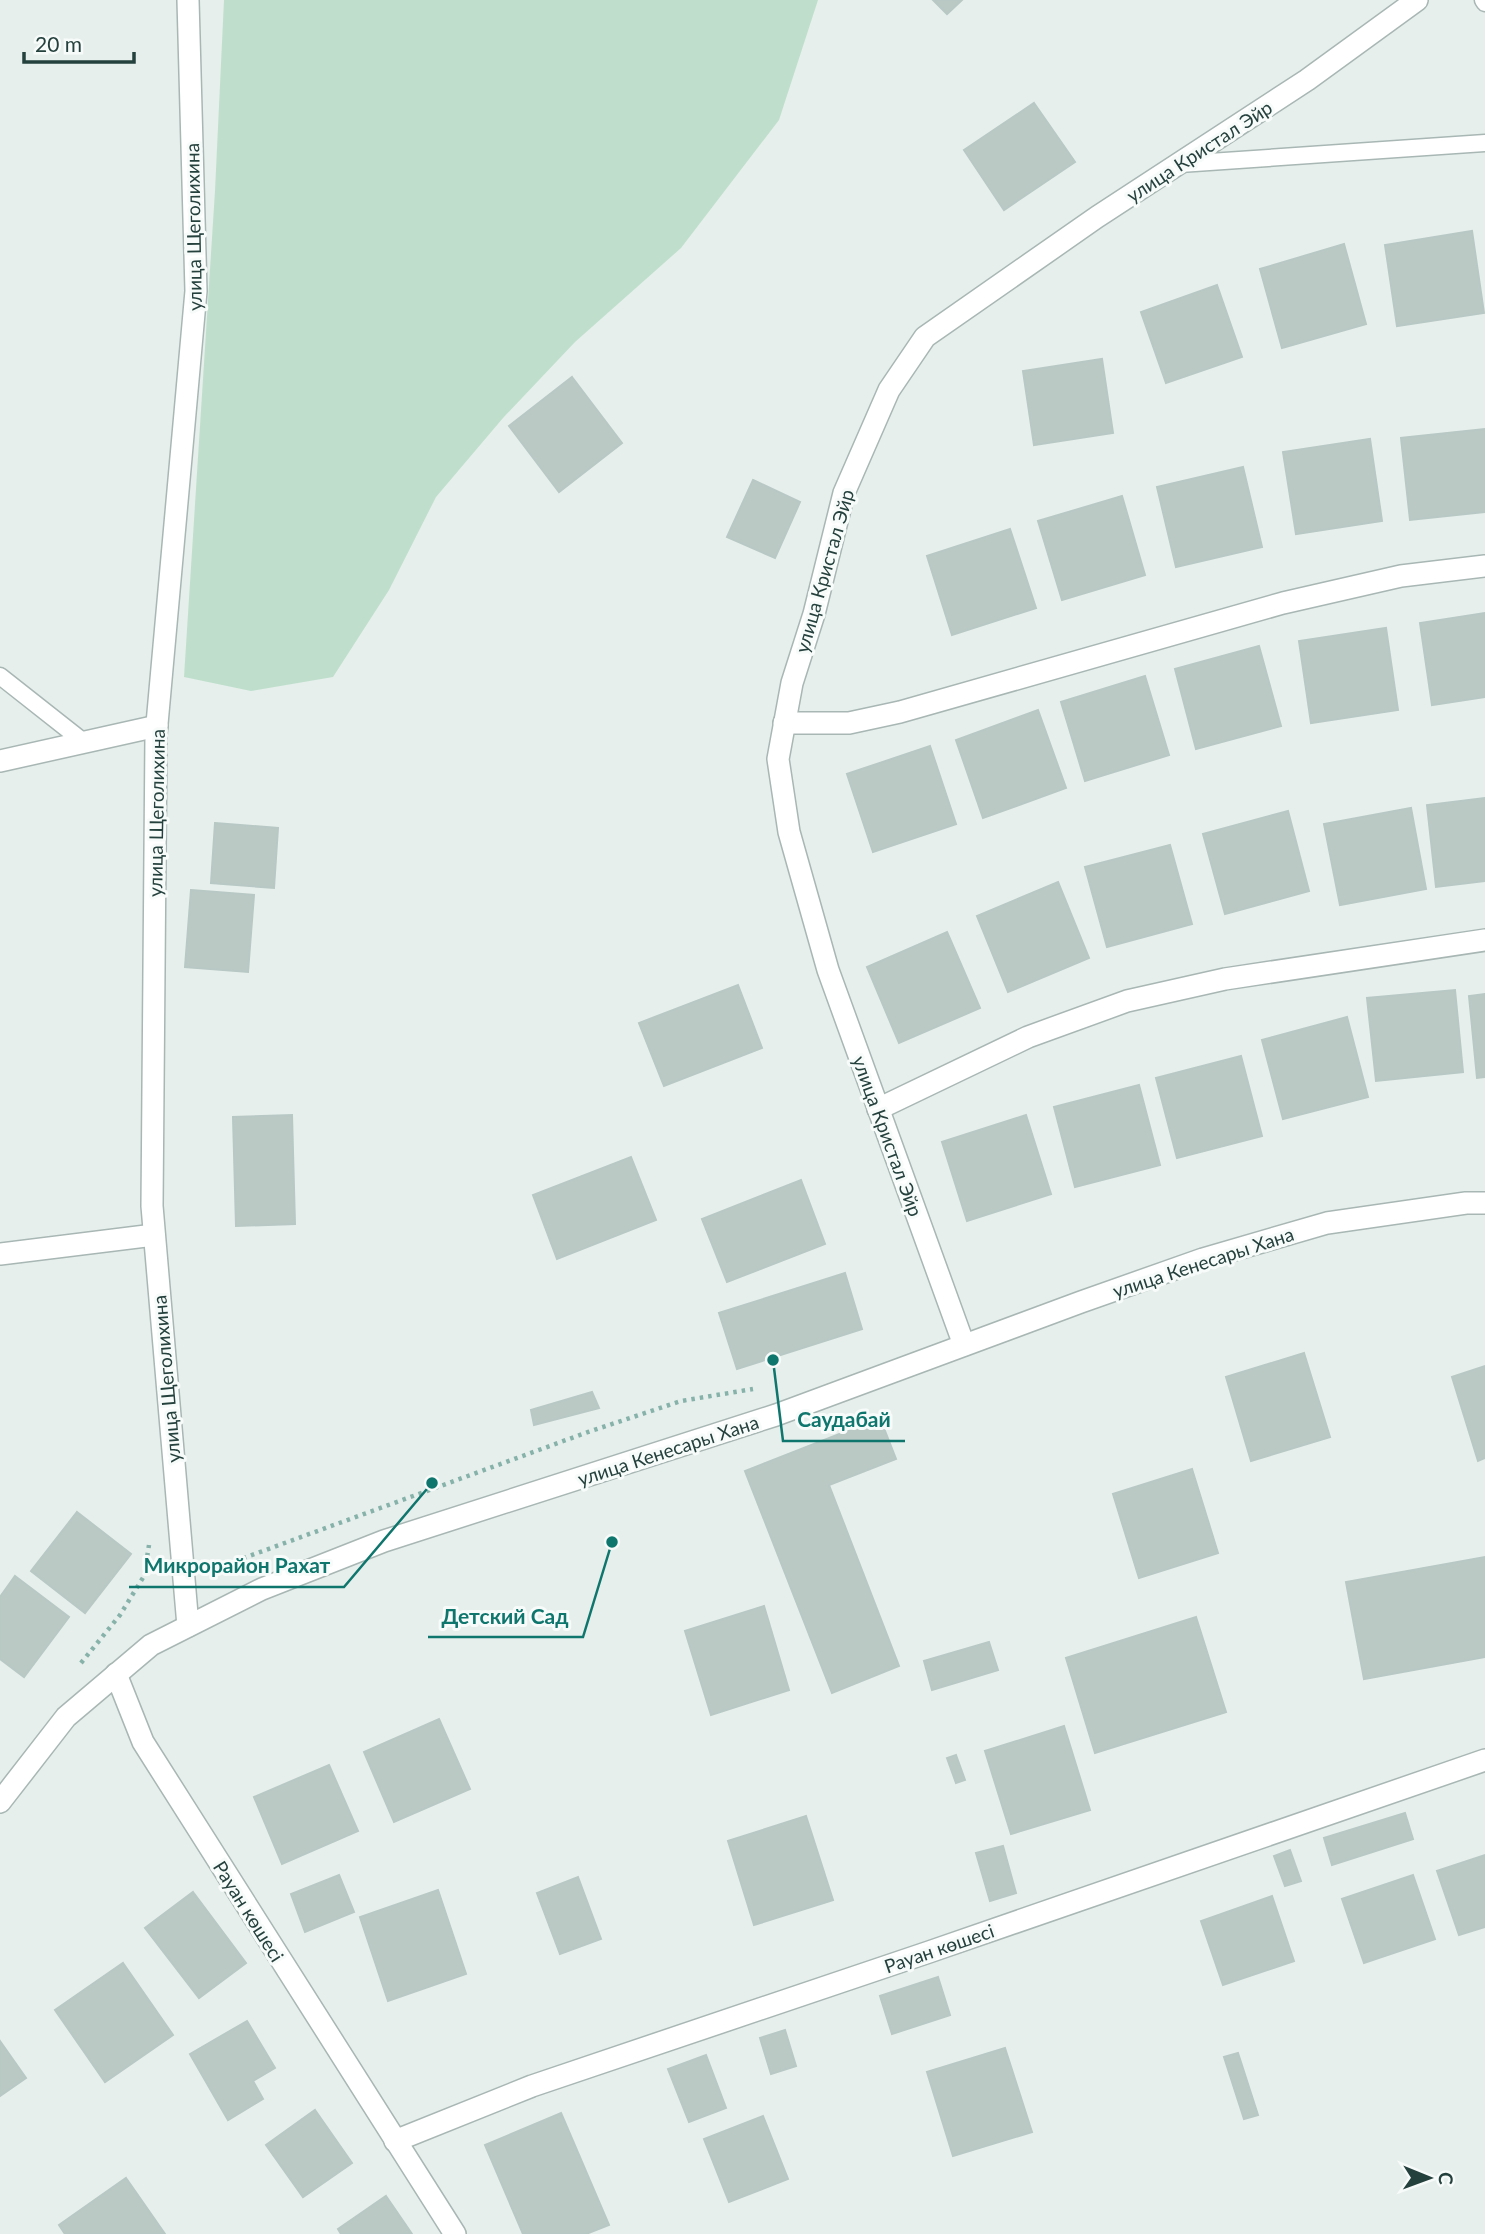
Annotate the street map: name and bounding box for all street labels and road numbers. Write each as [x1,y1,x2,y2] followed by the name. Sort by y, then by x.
[1122,95,1276,207] street label: улица Кристал Эйр
[180,143,206,311] street label: улица Щеголихина
[790,487,858,655] street label: улица Кристал Эйр
[143,729,169,897] street label: улица Щеголихина
[848,1053,928,1219] street label: улица Кристал Эйр
[1110,1222,1296,1302] street label: улица Кенесары Хана
[147,1294,185,1464] street label: улица Щеголихина
[575,1410,761,1490] street label: улица Кенесары Хана
[209,1856,289,1966] street label: Рауан көшесі
[881,1918,997,1978] street label: Рауан көшесі

